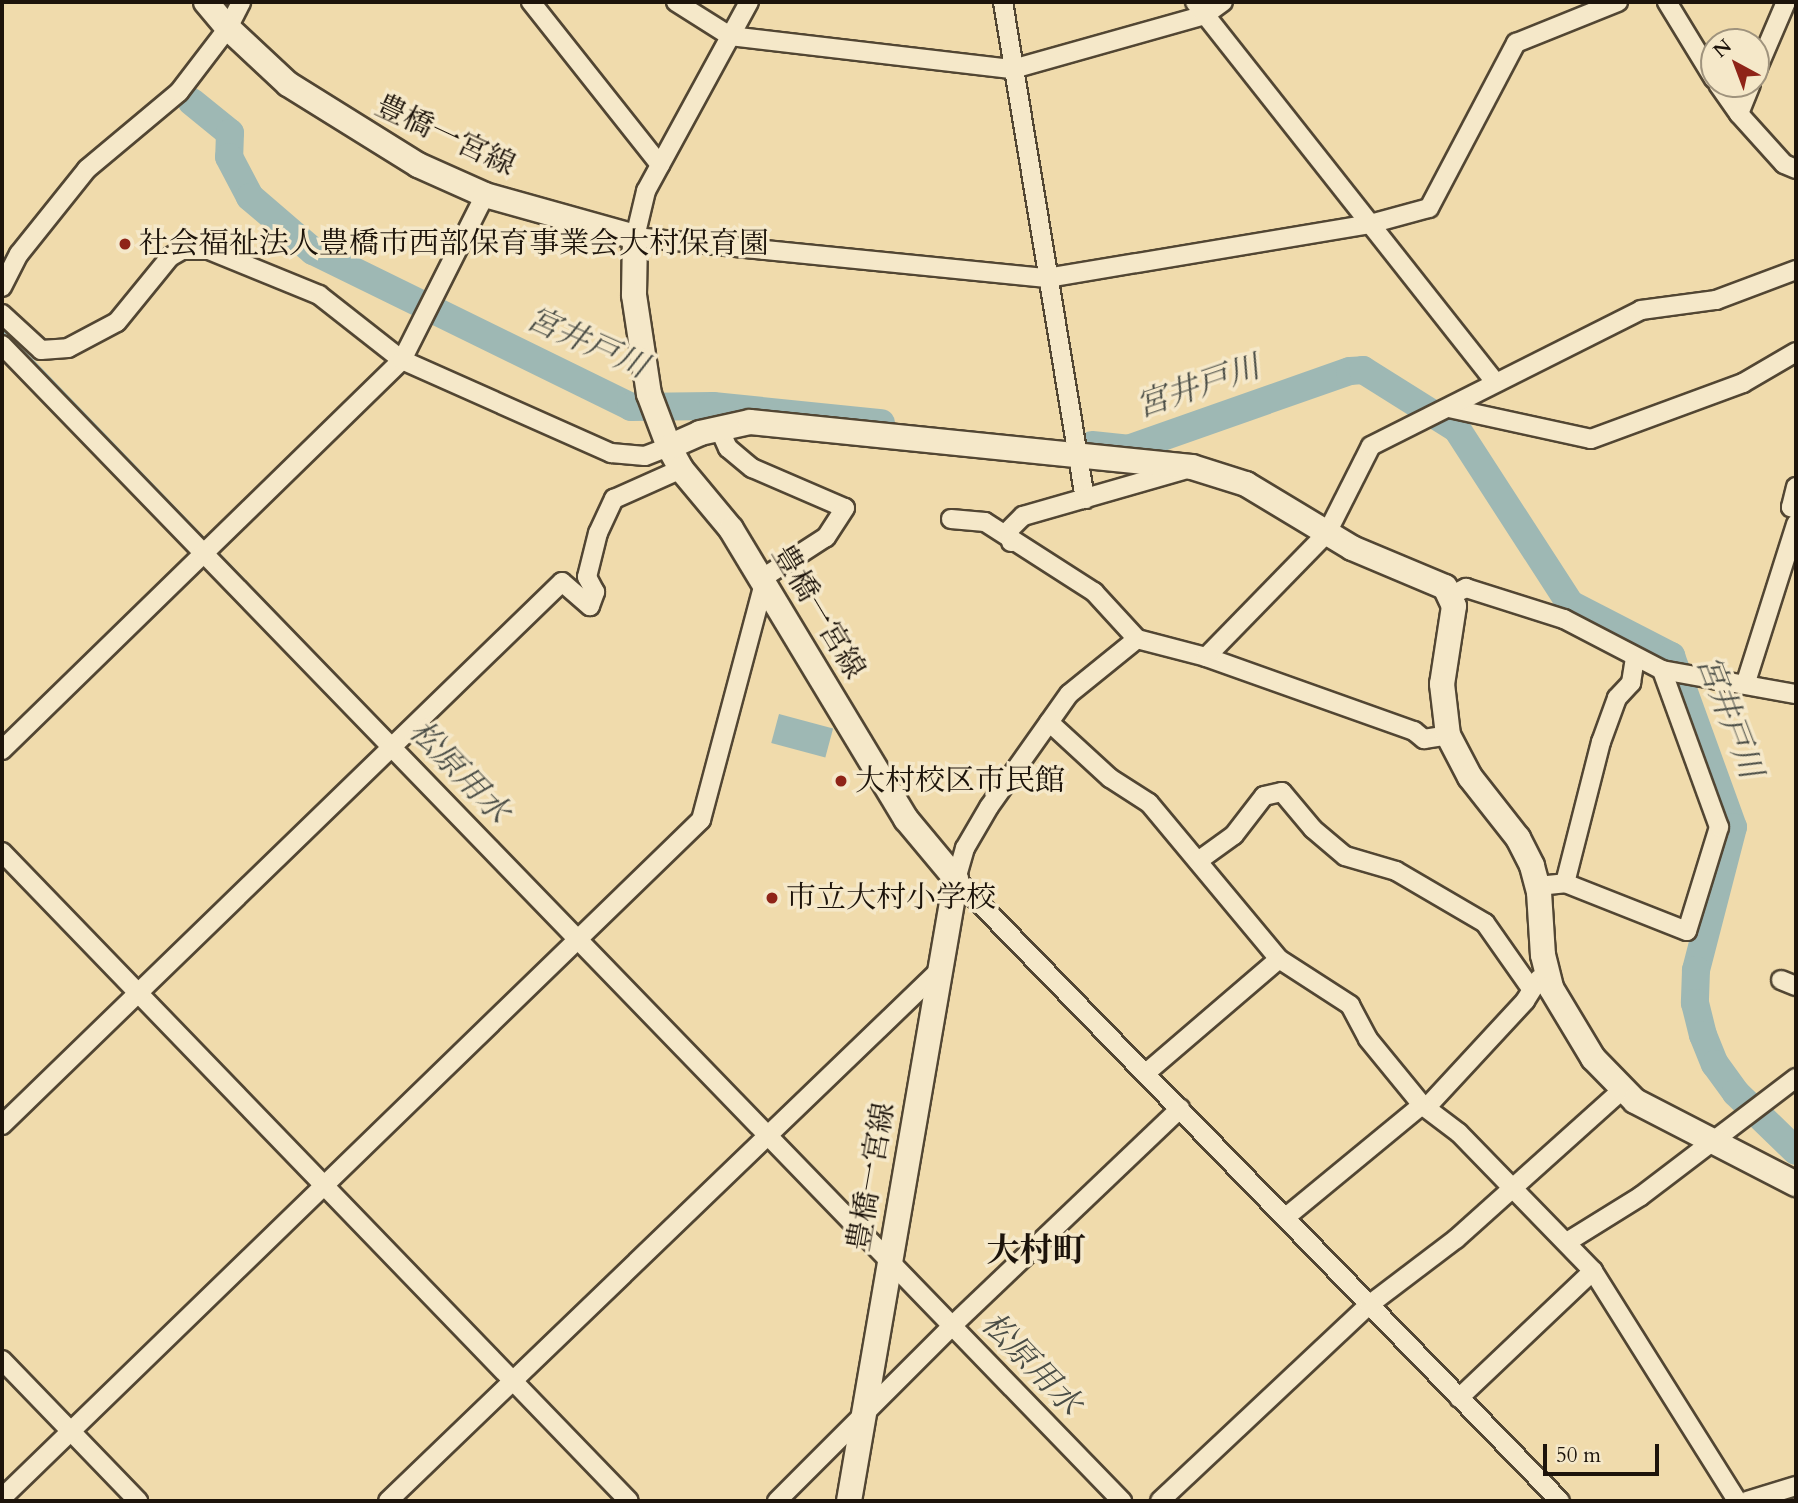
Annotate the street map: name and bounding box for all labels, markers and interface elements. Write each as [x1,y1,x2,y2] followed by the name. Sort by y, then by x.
[1700,28,1770,98] north arrow
[1708,33,1737,64] text: N
[369,88,521,184] street label: 豊橋一宮線
[139,226,769,262] place label: 社会福祉法人豊橋市西部保育事業会大村保育園
[117,236,133,252] marker: 社会福祉法人豊橋市西部保育事業会大村保育園
[521,299,653,387] water label: 宮井戸川
[1131,348,1265,426] water label: 宮井戸川
[764,538,872,686] street label: 豊橋一宮線
[1688,650,1770,784] water label: 宮井戸川
[401,713,517,831] water label: 松原用水
[855,763,1065,799] place label: 大村校区市民館
[833,773,849,789] marker: 大村校区市民館
[786,880,996,916] place label: 市立大村小学校
[764,890,780,906] marker: 市立大村小学校
[841,1100,903,1254] street label: 豊橋一宮線
[987,1231,1085,1271] district label: 大村町
[973,1305,1089,1423] water label: 松原用水
[1546,1430,1661,1474] scale bar
[1556,1441,1601,1470] text: 50 m

